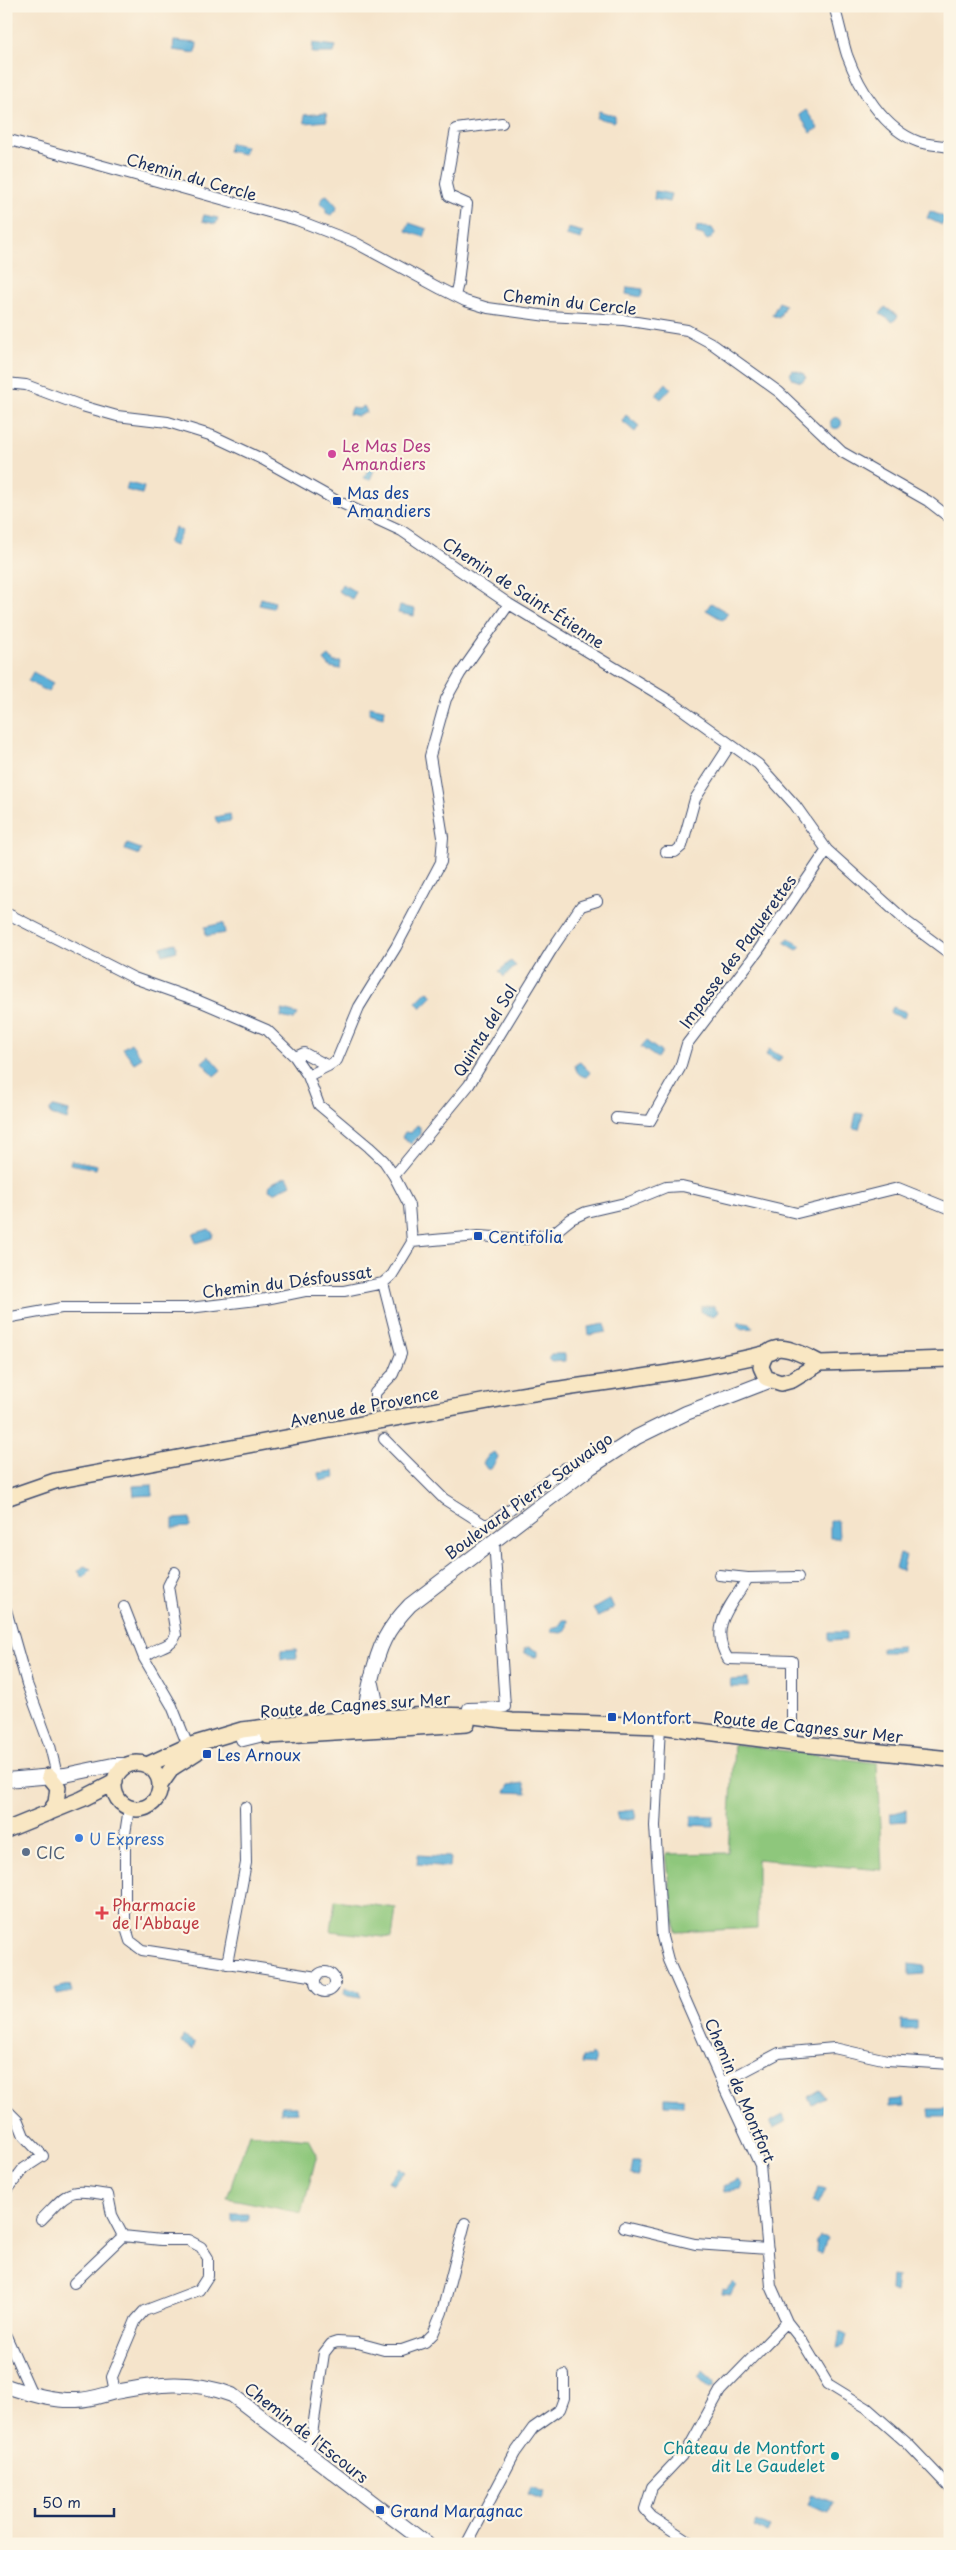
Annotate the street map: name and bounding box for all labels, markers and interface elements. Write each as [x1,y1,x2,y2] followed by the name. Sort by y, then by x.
[124,146,260,206] street label: Chemin du Cercle
[502,282,638,320] street label: Chemin du Cercle
[342,433,431,475] place label: Le Mas Des Amandiers
[326,448,338,460] marker: Le Mas Des Amandiers
[347,480,431,522] place label: Mas des Amandiers
[331,495,343,507] marker: Mas des Amandiers
[438,531,610,654] street label: Chemin de Saint-Étienne
[673,869,801,1033] street label: Impasse des Paquerettes
[446,979,522,1081] street label: Quinta del Sol
[488,1224,563,1248] place label: Centifolia
[472,1230,484,1242] marker: Centifolia
[201,1259,373,1303] street label: Chemin du Désfoussat
[288,1380,441,1432] street label: Avenue de Provence
[439,1426,617,1564] street label: Boulevard Pierre Sauvaigo
[259,1685,452,1723] street label: Route de Cagnes sur Mer
[712,1704,905,1748] street label: Route de Cagnes sur Mer
[622,1705,692,1729] place label: Montfort
[606,1711,618,1723] marker: Montfort
[217,1742,301,1766] place label: Les Arnoux
[201,1748,213,1760] marker: Les Arnoux
[89,1826,164,1850] place label: U Express
[73,1832,85,1844] marker: U Express
[36,1840,65,1864] place label: CIC
[20,1846,32,1858] marker: CIC
[112,1892,200,1934] place label: Pharmacie de l'Abbaye
[96,1907,108,1919] marker: Pharmacie de l'Abbaye
[700,2014,782,2166] street label: Chemin de Montfort
[240,2376,374,2488] street label: Chemin de l'Escours
[663,2435,825,2477] place label: Château de Montfort dit Le Gaudelet
[829,2450,841,2462] marker: Château de Montfort dit Le Gaudelet
[35,2485,114,2517] scale bar
[42,2490,81,2513] text: 50 m
[390,2498,523,2522] place label: Grand Maragnac
[374,2504,386,2516] marker: Grand Maragnac

